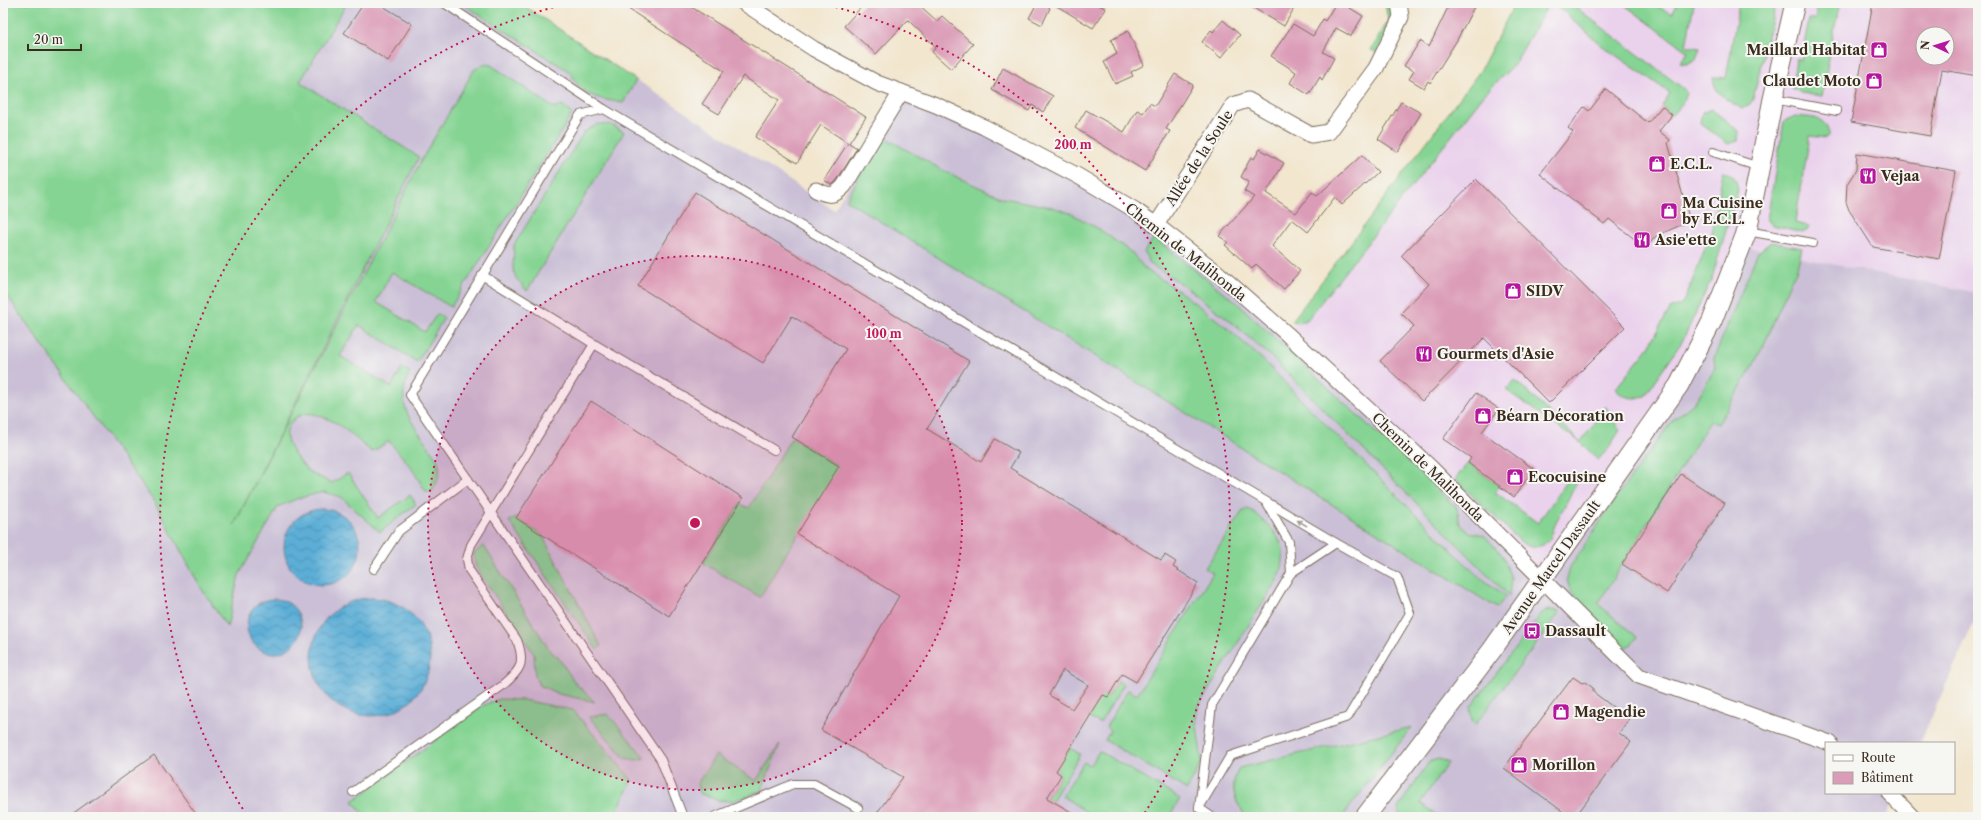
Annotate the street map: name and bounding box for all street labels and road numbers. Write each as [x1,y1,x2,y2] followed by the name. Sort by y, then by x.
[1161,106,1237,210] street label: Allée de la Soule
[1122,199,1251,305] street label: Chemin de Malihonda
[1368,409,1488,526] street label: Chemin de Malihonda
[1498,497,1604,637] street label: Avenue Marcel Dassault

